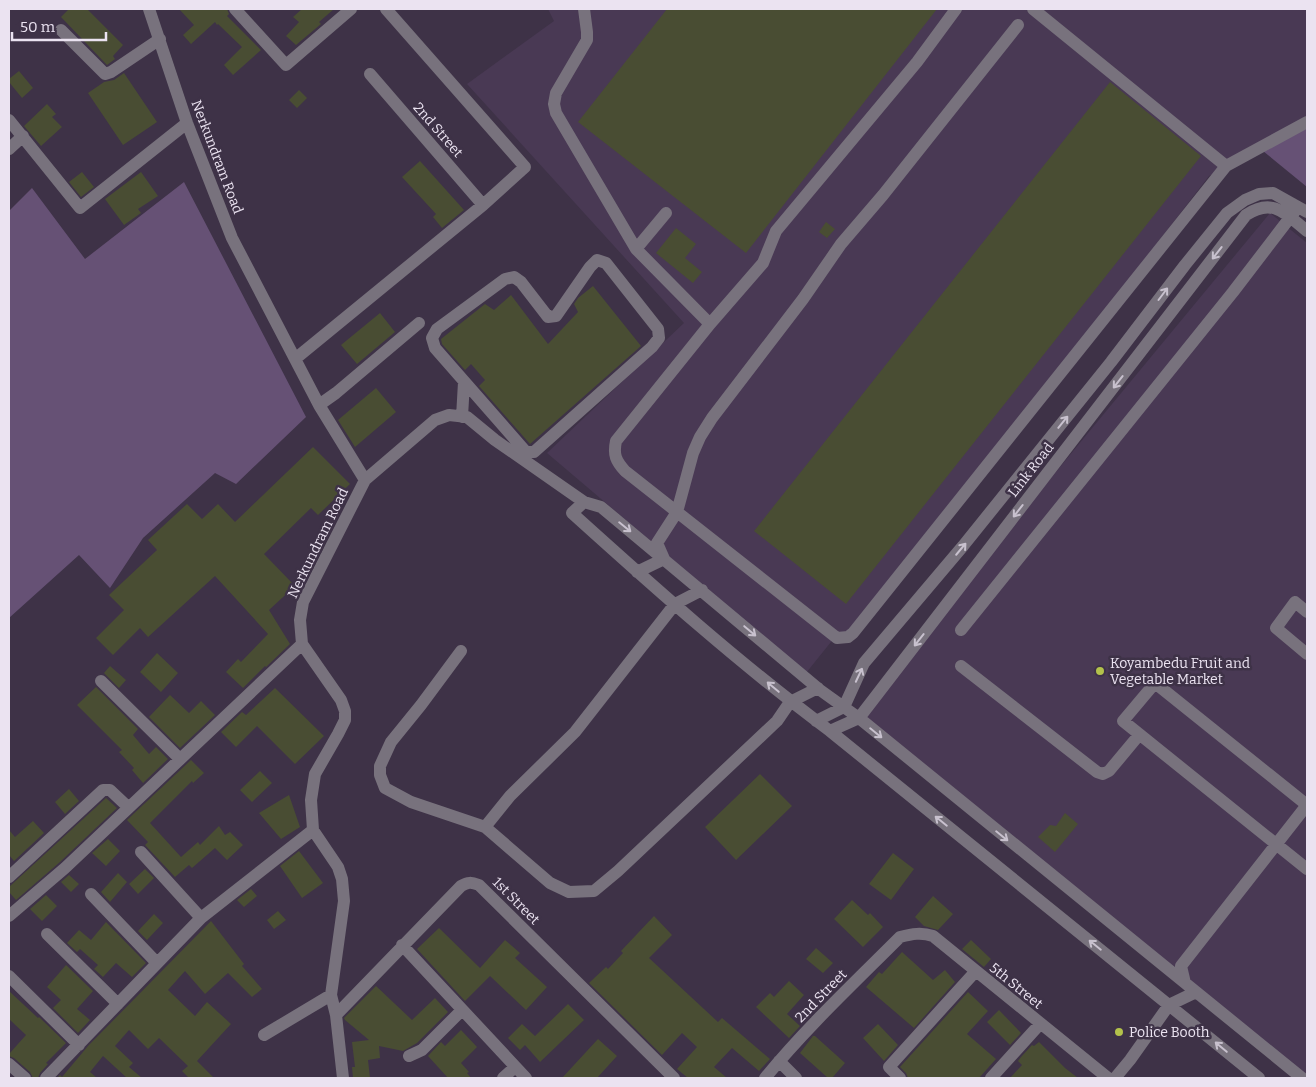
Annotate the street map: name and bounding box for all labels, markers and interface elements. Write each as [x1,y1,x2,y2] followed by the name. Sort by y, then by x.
[12,10,106,42] scale bar
[20,18,56,36] text: 50 m
[187,98,247,216] street label: Nerkundram Road
[410,99,466,161] street label: 2nd Street
[1211,246,1222,259] one-way arrow
[1157,288,1168,301] one-way arrow
[1112,375,1123,388] one-way arrow
[1057,416,1068,429] one-way arrow
[1005,439,1057,501] street label: Link Road
[284,485,352,601] street label: Nerkundram Road
[1013,504,1024,517] one-way arrow
[618,521,631,532] one-way arrow
[955,543,966,556] one-way arrow
[743,625,756,636] one-way arrow
[914,633,925,646] one-way arrow
[1110,655,1250,688] place label: Koyambedu Fruit and Vegetable Market
[1094,665,1106,677] marker: Koyambedu Fruit and Vegetable Market
[854,667,864,682] one-way arrow
[767,682,780,693] one-way arrow
[869,727,882,738] one-way arrow
[935,816,948,827] one-way arrow
[995,830,1008,841] one-way arrow
[489,874,543,928] street label: 1st Street
[1089,940,1102,951] one-way arrow
[986,959,1046,1013] street label: 5th Street
[792,966,850,1026] street label: 2nd Street
[1129,1024,1210,1041] place label: Police Booth
[1113,1026,1125,1038] marker: Police Booth
[1215,1042,1228,1053] one-way arrow

